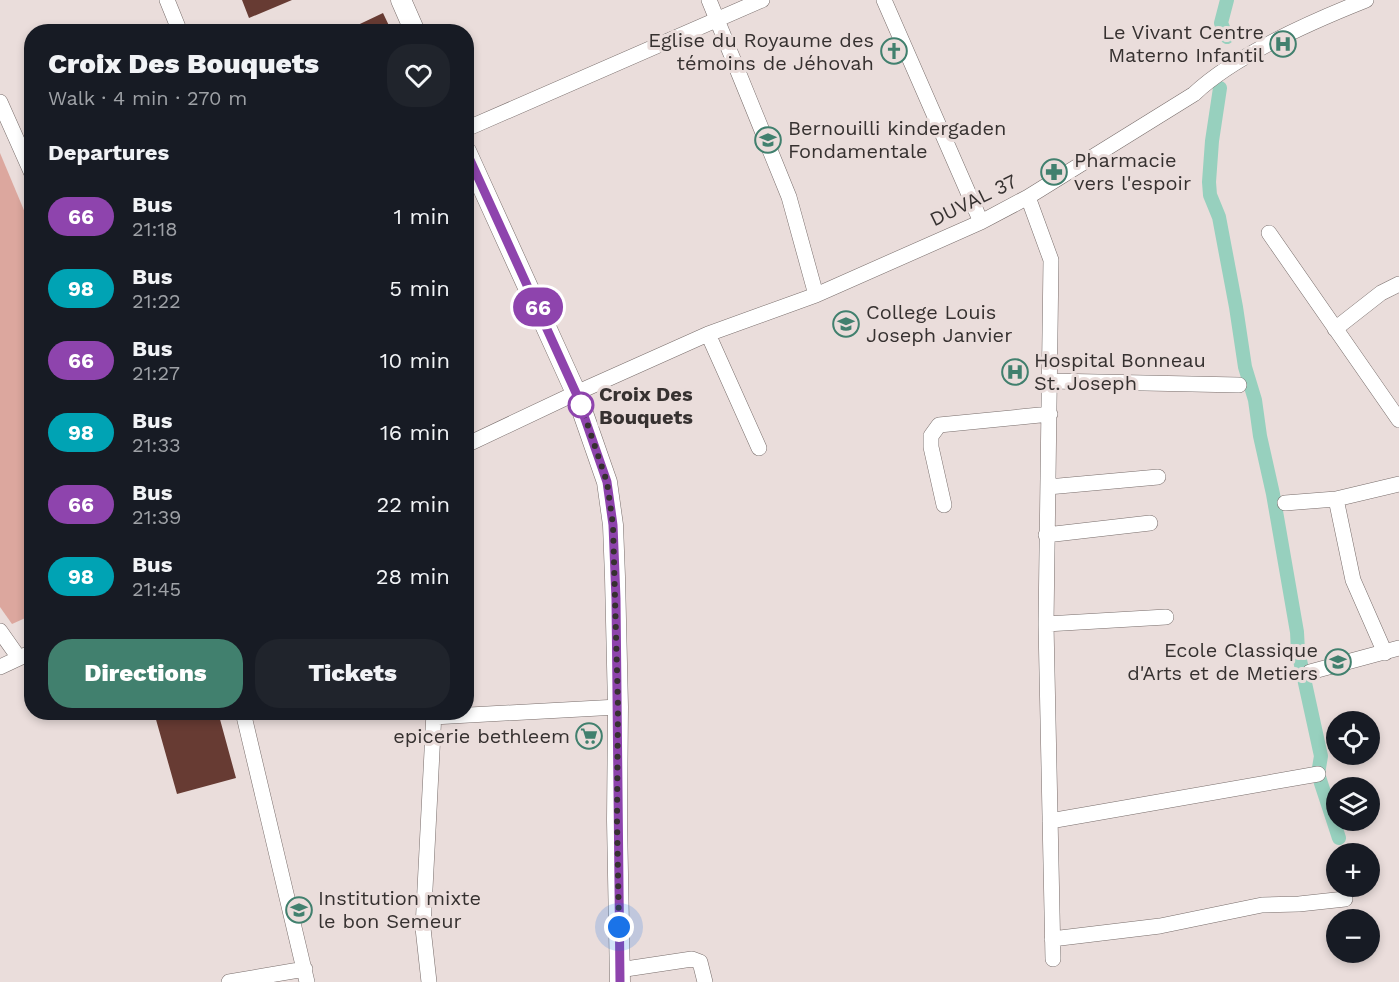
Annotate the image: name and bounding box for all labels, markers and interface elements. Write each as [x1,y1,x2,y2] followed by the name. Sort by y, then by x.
[1102,20,1264,67] place label: Le Vivant Centre Materno Infantil
[648,28,874,75] place label: Eglise du Royaume des témoins de Jéhovah
[1268,29,1298,59] hospital icon: Le Vivant Centre Materno Infantil
[879,36,909,66] church icon: Eglise du Royaume des témoins de Jéhovah
[387,44,450,107] button: heart
[48,47,319,80] text: Croix Des Bouquets
[48,86,247,110] text: Walk · 4 min · 270 m
[788,116,1006,163] place label: Bernouilli kindergaden Fondamentale
[753,125,783,155] school or university icon: Bernouilli kindergaden Fondamentale
[48,140,169,165] text: Departures
[1074,148,1191,195] place label: Pharmacie vers l'espoir
[1039,157,1069,187] pharmacy icon: Pharmacie vers l'espoir
[926,169,1020,231] street label: DUVAL 37
[132,192,172,217] text: Bus
[68,204,94,229] text: 66
[393,204,450,229] text: 1 min
[132,217,178,241] text: 21:18
[132,264,172,289] text: Bus
[68,276,94,301] text: 98
[389,276,450,301] text: 5 min
[511,288,565,326] line badge: 66
[132,289,181,313] text: 21:22
[525,295,551,320] text: 66
[866,300,1012,347] place label: College Louis Joseph Janvier
[831,309,861,339] school or university icon: College Louis Joseph Janvier
[132,336,172,361] text: Bus
[68,348,94,373] text: 66
[380,348,450,373] text: 10 min
[1034,348,1206,395] place label: Hospital Bonneau St. Joseph
[1000,357,1030,387] hospital icon: Hospital Bonneau St. Joseph
[132,361,180,385] text: 21:27
[599,382,693,429] place label: Croix Des Bouquets
[568,392,594,418] marker: Croix Des Bouquets
[132,408,172,433] text: Bus
[68,420,94,445] text: 98
[380,420,450,445] text: 16 min
[132,433,181,457] text: 21:33
[132,480,172,505] text: Bus
[68,492,94,517] text: 66
[376,492,450,517] text: 22 min
[132,505,181,529] text: 21:39
[132,552,172,577] text: Bus
[68,564,94,589] text: 98
[376,564,450,589] text: 28 min
[132,577,181,601] text: 21:45
[1127,638,1318,685] place label: Ecole Classique d'Arts et de Metiers
[48,639,243,708] button: Directions
[255,639,450,708] button: Tickets
[1323,647,1353,677] school or university icon: Ecole Classique d'Arts et de Metiers
[1326,711,1380,963] map controls
[1326,711,1380,765] button: locate
[574,721,604,751] supermarket icon: epicerie bethleem
[393,724,570,748] place label: epicerie bethleem
[1326,777,1380,831] button: layers
[1326,843,1380,897] button: +
[318,886,481,933] place label: Institution mixte le bon Semeur
[284,895,314,925] school or university icon: Institution mixte le bon Semeur
[1326,909,1380,963] button: −
[604,912,634,942] your location

